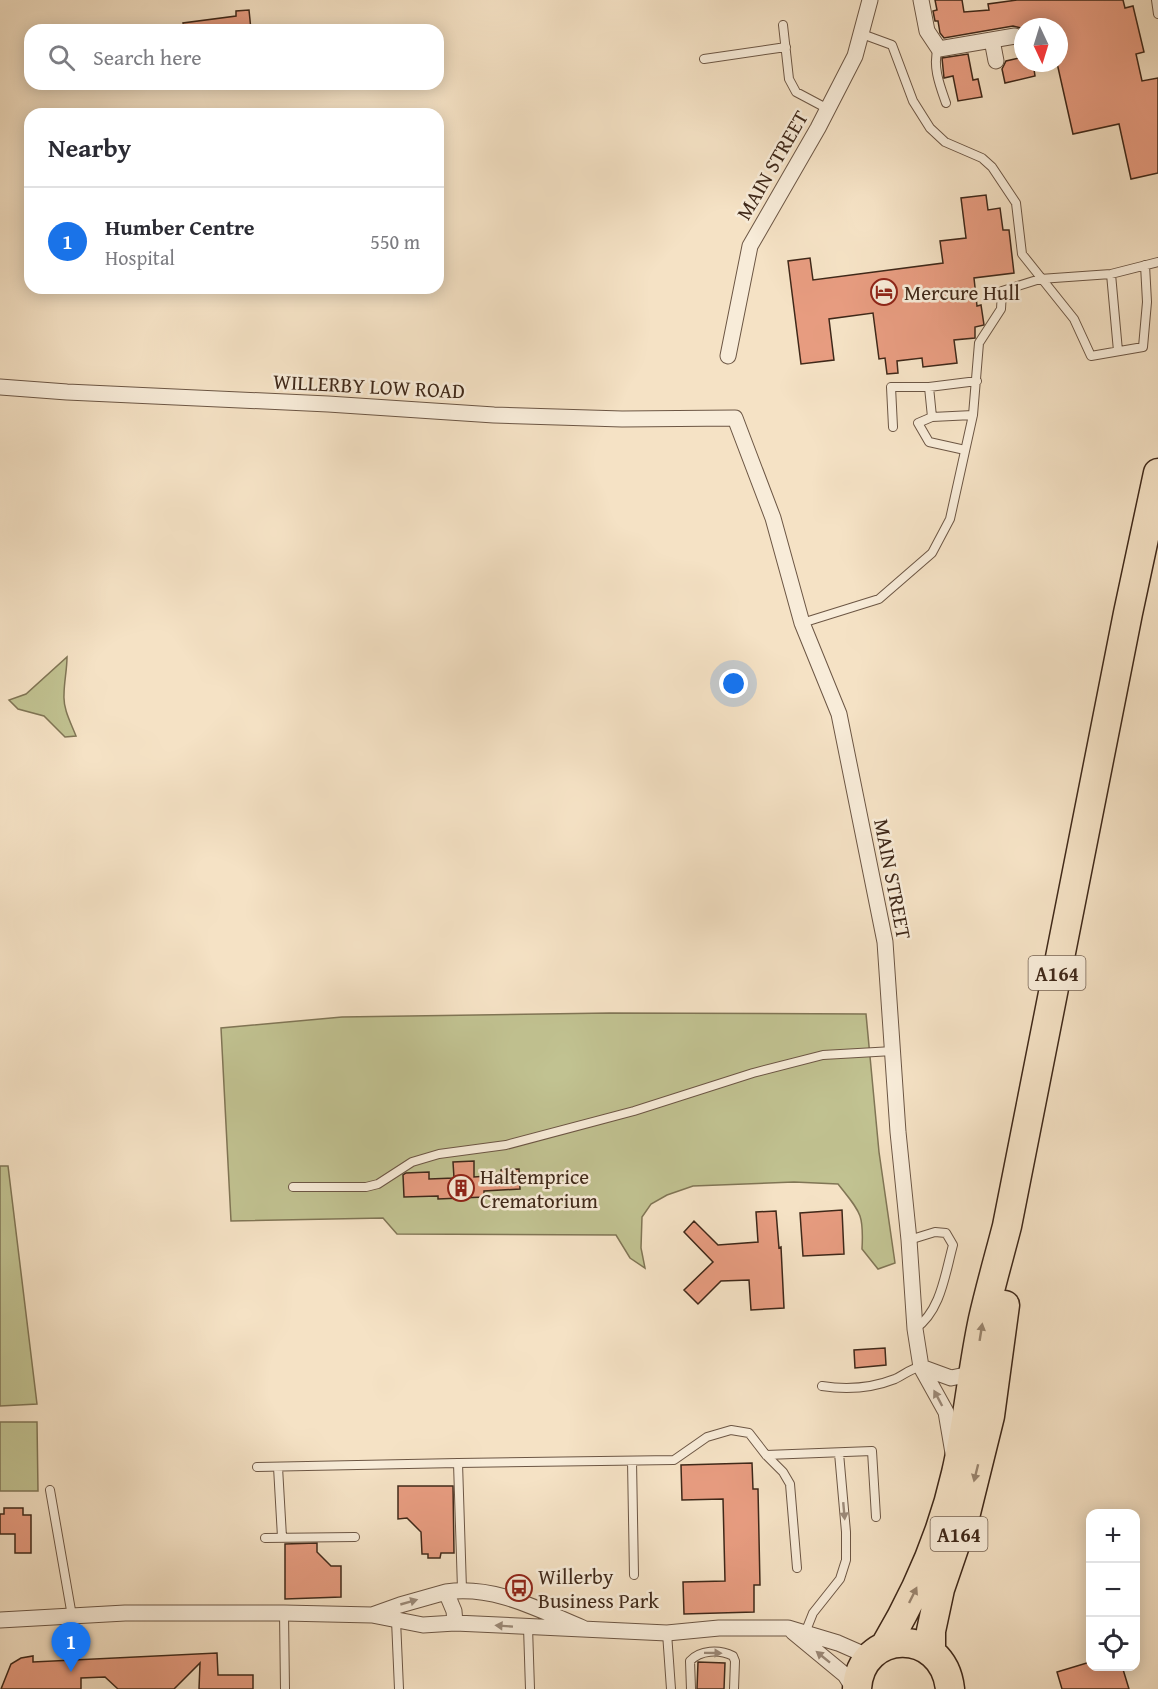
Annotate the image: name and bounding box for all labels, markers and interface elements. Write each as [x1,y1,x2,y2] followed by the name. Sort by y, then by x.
[1014,18,1068,72] north arrow
[24,24,444,90] search box
[45,41,78,74] icon: search
[93,41,202,73] text: Search here
[728,104,816,226] street label: MAIN STREET
[48,128,131,167] text: Nearby
[105,211,255,243] text: Humber Centre
[62,227,73,256] text: 1
[370,227,420,256] text: 550 m
[105,243,175,272] text: Hospital
[869,277,899,307] hotel icon: Mercure Hull
[904,277,1020,308] place label: Mercure Hull
[272,366,466,406] street label: WILLERBY LOW ROAD
[719,669,748,698] your location
[866,816,920,942] street label: MAIN STREET
[1028,956,1086,990] road number: A164
[480,1161,598,1216] place label: Haltemprice Crematorium
[446,1173,476,1203] building icon: Haltemprice Crematorium
[977,1323,986,1342] one-way arrow
[933,1389,943,1406] one-way arrow
[971,1464,980,1482] one-way arrow
[839,1501,849,1520] one-way arrow
[1086,1509,1140,1671] map controls
[1086,1509,1140,1563] button: +
[930,1517,988,1551] road number: A164
[538,1561,659,1616] place label: Willerby Business Park
[1086,1563,1140,1617] button: −
[504,1573,534,1603] bus stop icon: Willerby Business Park
[909,1586,918,1603] one-way arrow
[400,1597,418,1606] one-way arrow
[1086,1617,1140,1671] button: locate
[52,1622,90,1672] pin: 1
[494,1622,513,1631] one-way arrow
[703,1648,722,1657] one-way arrow
[816,1651,831,1664] one-way arrow

